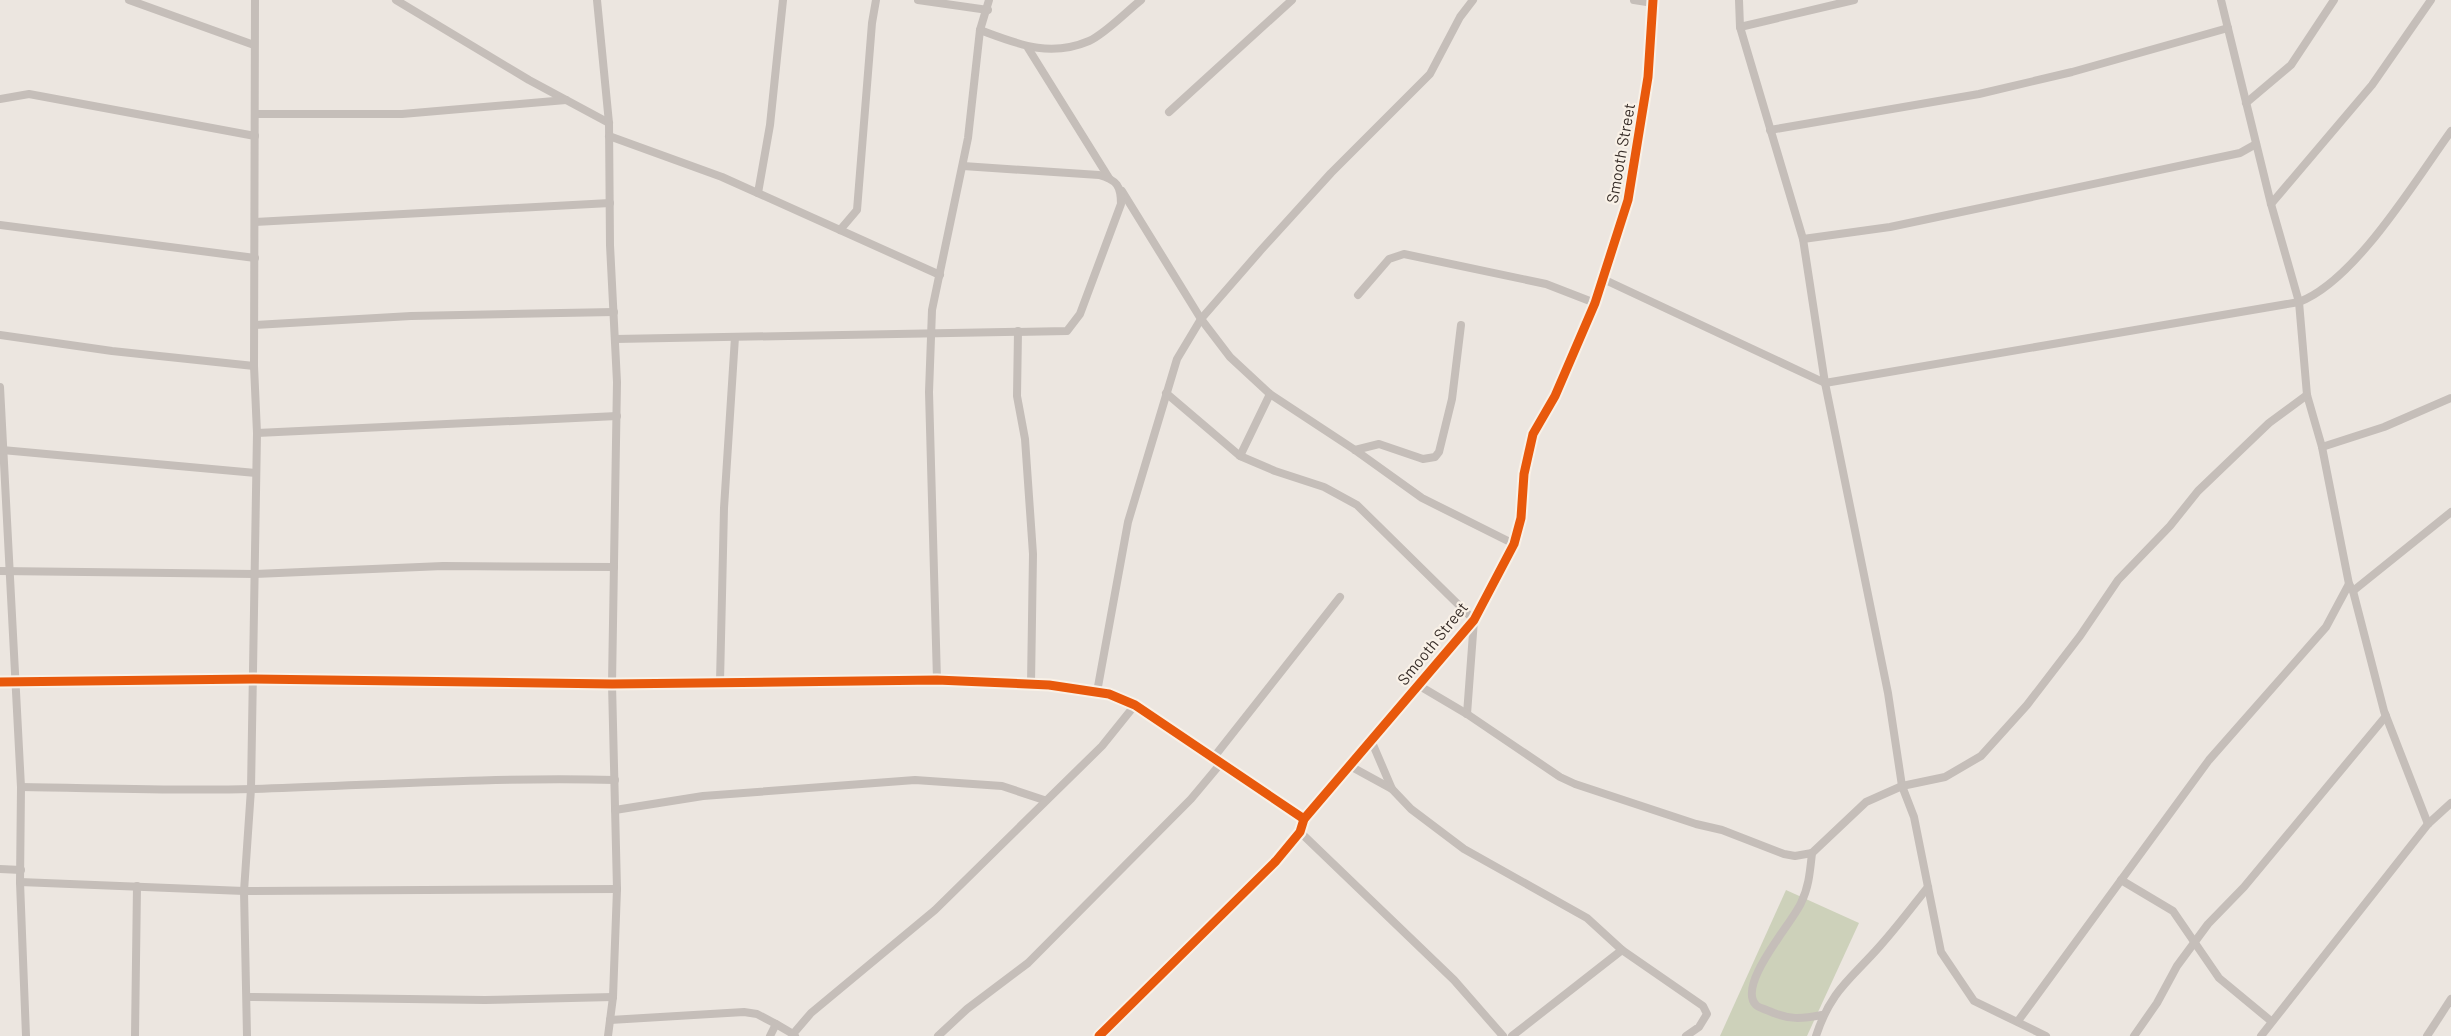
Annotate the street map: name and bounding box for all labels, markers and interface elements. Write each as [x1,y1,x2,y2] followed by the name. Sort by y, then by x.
[1602,102,1638,204] street label: Smooth Street
[1393,598,1471,688] street label: Smooth Street

